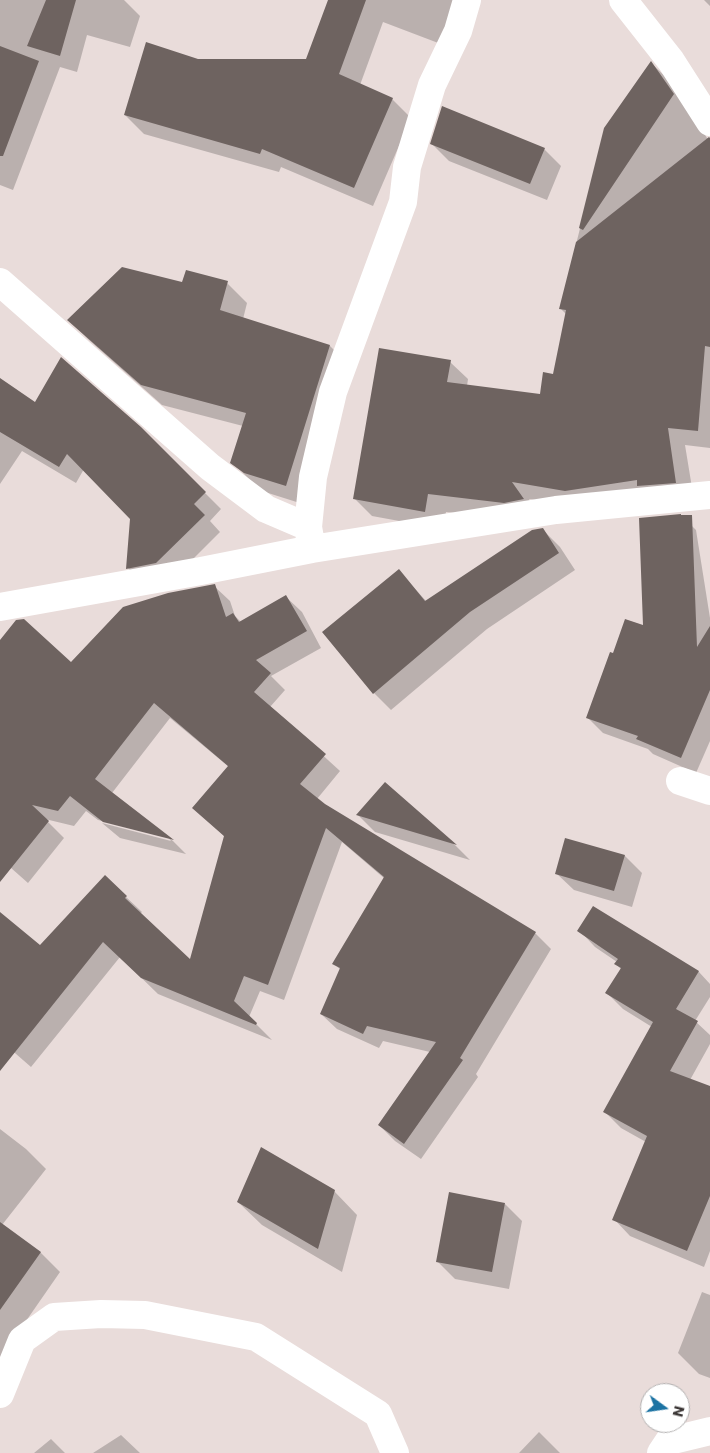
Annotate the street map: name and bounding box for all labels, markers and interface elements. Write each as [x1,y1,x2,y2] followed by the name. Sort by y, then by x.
[640,1383,690,1433] north arrow
[668,1404,690,1419] text: N

